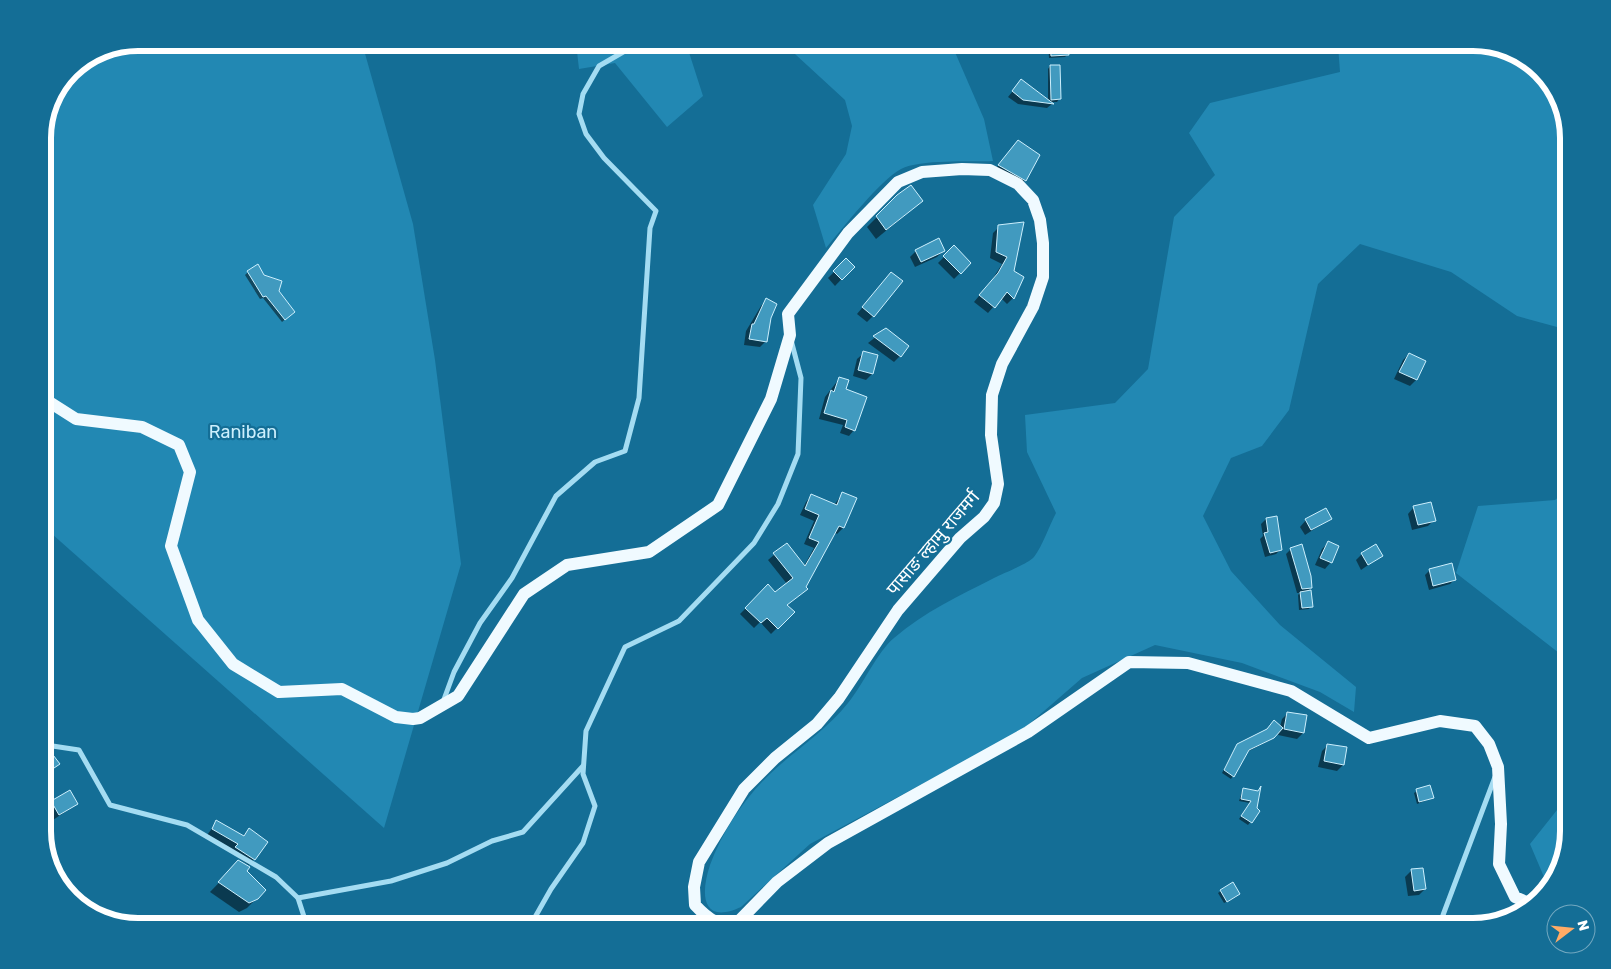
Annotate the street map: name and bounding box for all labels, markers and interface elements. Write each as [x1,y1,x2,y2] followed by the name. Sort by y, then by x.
[209,421,277,443] park label: Raniban
[882,486,986,600] street label: पासाङ ल्हामु राजमर्ग
[1546,904,1596,954] north arrow
[1573,918,1593,933] text: N

